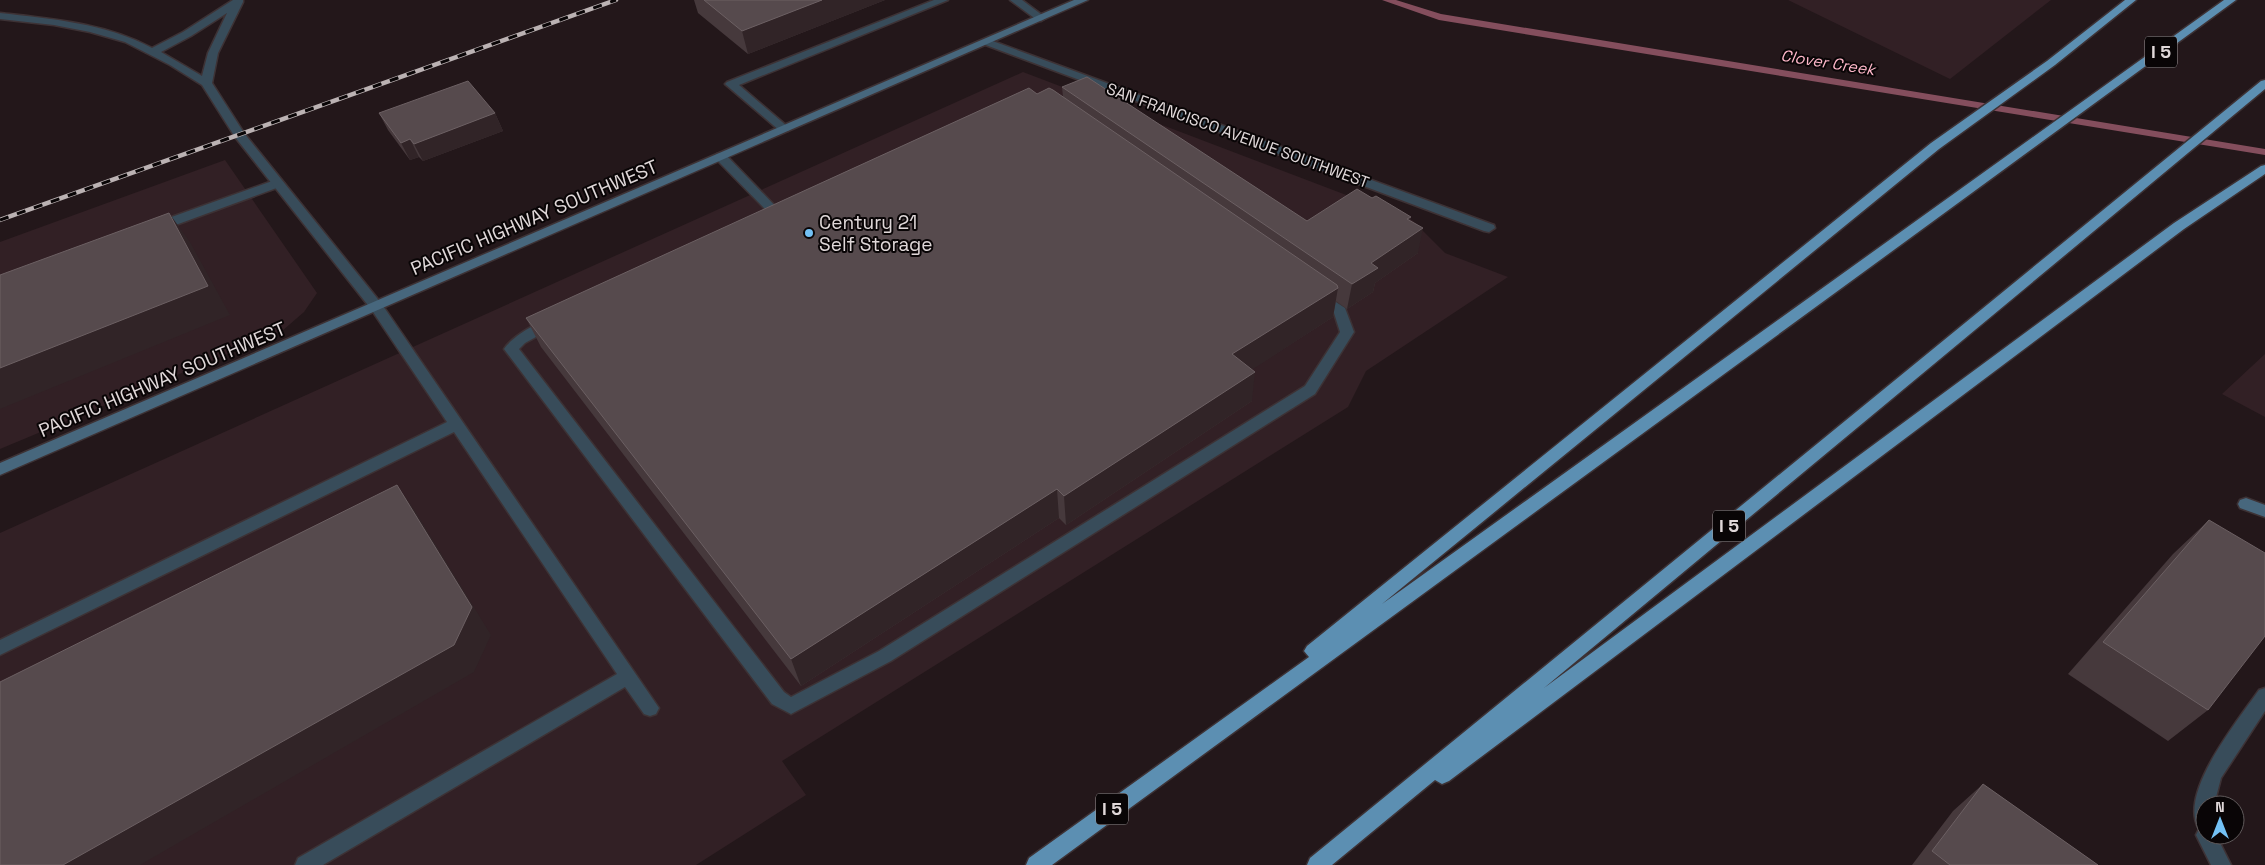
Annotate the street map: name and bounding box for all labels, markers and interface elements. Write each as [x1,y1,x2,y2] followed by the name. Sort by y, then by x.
[2145,36,2177,68] road number: I 5
[1779,45,1879,81] water label: Clover Creek
[1104,78,1372,193] street label: SAN FRANCISCO AVENUE SOUTHWEST
[407,154,662,281] street label: PACIFIC HIGHWAY SOUTHWEST
[819,210,933,257] place label: Century 21 Self Storage
[803,227,815,239] marker: Century 21 Self Storage
[35,316,290,443] street label: PACIFIC HIGHWAY SOUTHWEST
[1713,511,1745,542] road number: I 5
[1096,794,1128,824] road number: I 5
[2195,795,2245,845] north arrow
[2215,798,2225,816] text: N

